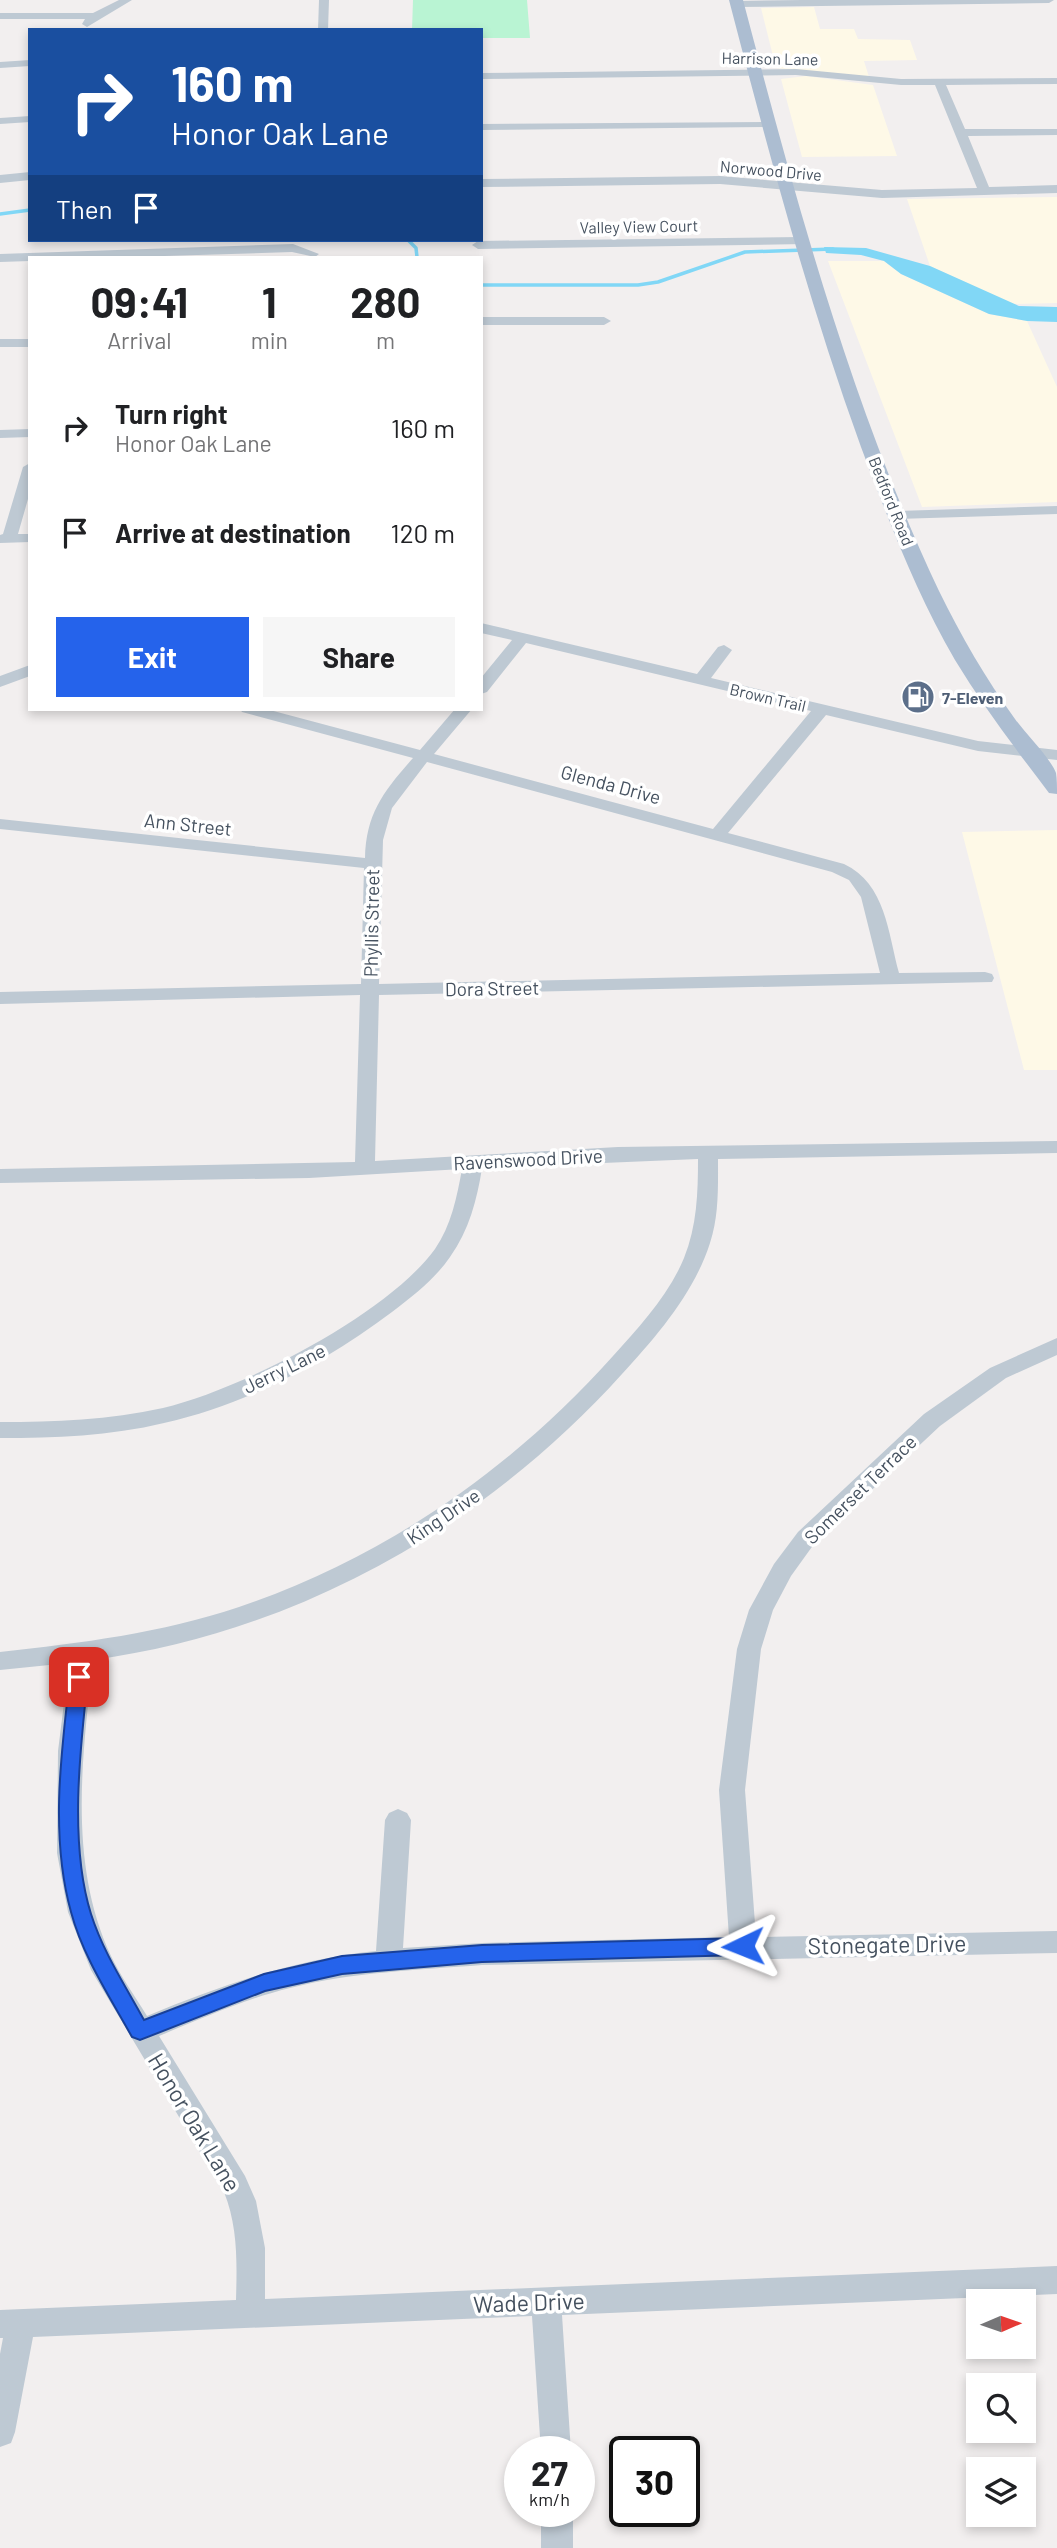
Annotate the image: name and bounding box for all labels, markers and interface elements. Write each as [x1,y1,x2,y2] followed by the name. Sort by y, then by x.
[721,48,819,68] street label: Harrison Lane
[171,53,293,112] text: 160 m
[56,56,147,147] icon: right
[171,113,389,151] text: Honor Oak Lane
[719,156,823,184] street label: Norwood Drive
[127,189,165,227] icon: arrive
[56,193,113,224] text: Then
[580,215,698,237] street label: Valley View Court
[90,276,188,326] text: 09:41
[262,276,277,326] text: 1
[350,276,421,326] text: 280
[107,326,171,354] text: Arrival
[251,326,288,354] text: min
[376,326,395,354] text: m
[115,398,228,429] text: Turn right
[56,409,94,447] icon: right
[391,412,455,443] text: 160 m
[115,429,272,457] text: Honor Oak Lane
[866,454,918,548] street label: Bedford Road
[56,514,94,552] icon: arrive
[115,517,351,548] text: Arrive at destination
[391,517,455,548] text: 120 m
[56,617,249,697] button: Exit
[263,617,455,697] button: Share
[899,678,937,716] fuel station icon: 7-Eleven
[728,679,808,715] street label: Brown Trail
[942,688,1003,707] place label: 7-Eleven
[559,760,663,808] street label: Glenda Drive
[143,808,233,840] street label: Ann Street
[359,869,383,977] street label: Phyllis Street
[445,976,539,1000] street label: Dora Street
[453,1144,603,1174] street label: Ravenswood Drive
[239,1338,329,1398] street label: Jerry Lane
[799,1430,921,1548] street label: Somerset Terrace
[402,1483,484,1549] street label: King Drive
[49,1647,109,1707] pin
[60,1658,98,1696] icon: arrive
[706,1909,780,1983] position arrow
[807,1929,967,1959] street label: Stonegate Drive
[143,2048,247,2196] street label: Honor Oak Lane
[473,2286,585,2318] street label: Wade Drive
[966,2289,1036,2359] north arrow
[966,2289,1036,2527] map controls
[966,2373,1036,2443] button: search
[609,2436,700,2527] speed limit sign: 30
[531,2451,568,2493] text: 27
[966,2457,1036,2527] button: layers
[529,2488,570,2510] text: km/h

